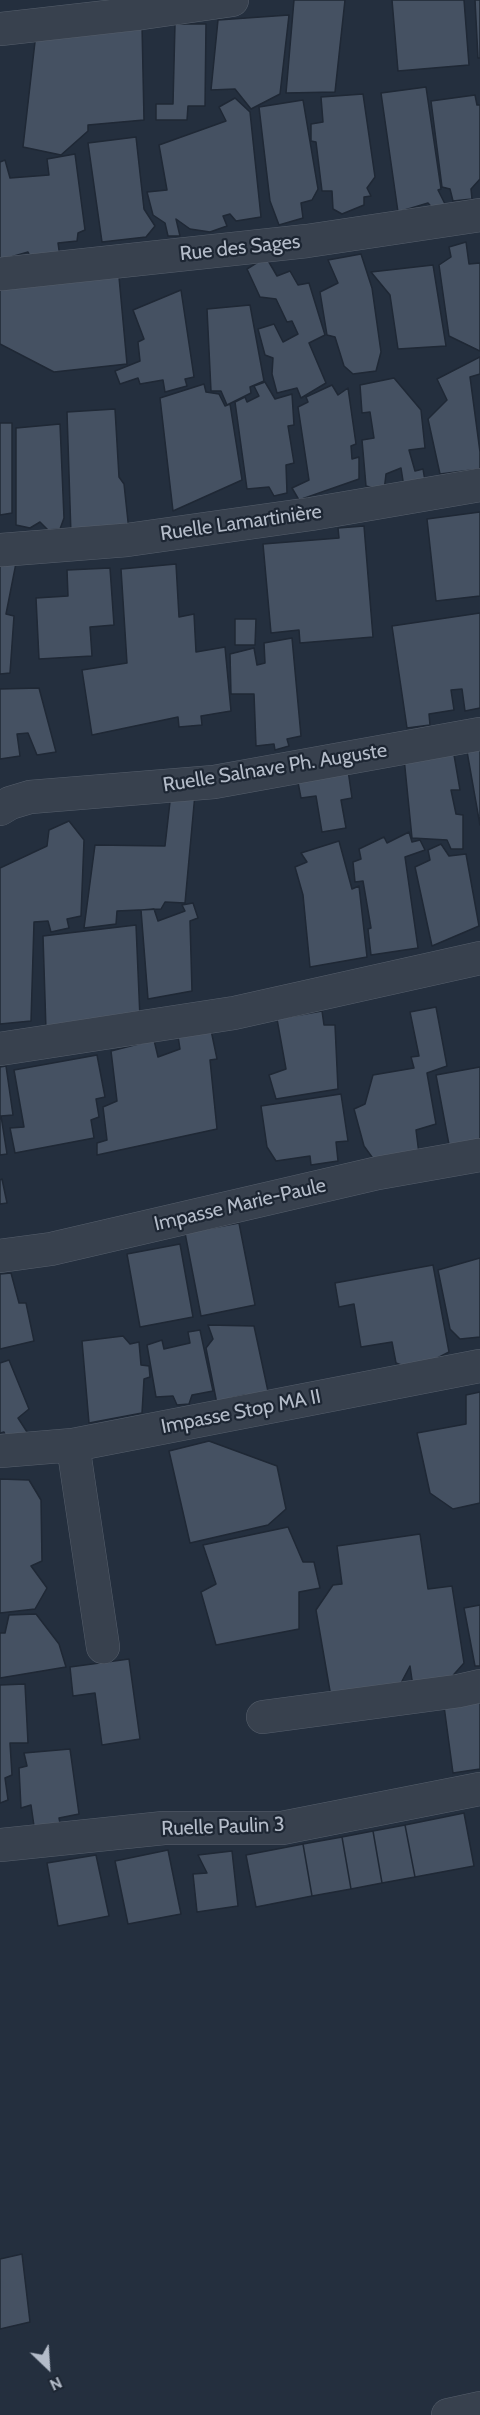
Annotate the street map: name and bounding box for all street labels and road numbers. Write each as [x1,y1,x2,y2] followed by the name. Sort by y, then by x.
[179,230,301,266] street label: Rue des Sages
[159,500,323,546] street label: Ruelle Lamartinière
[161,738,389,798] street label: Ruelle Salnave Ph. Auguste
[152,1174,328,1236] street label: Impasse Marie-Paule
[159,1385,323,1439] street label: Impasse Stop MA II
[161,1813,285,1841] street label: Ruelle Paulin 3

